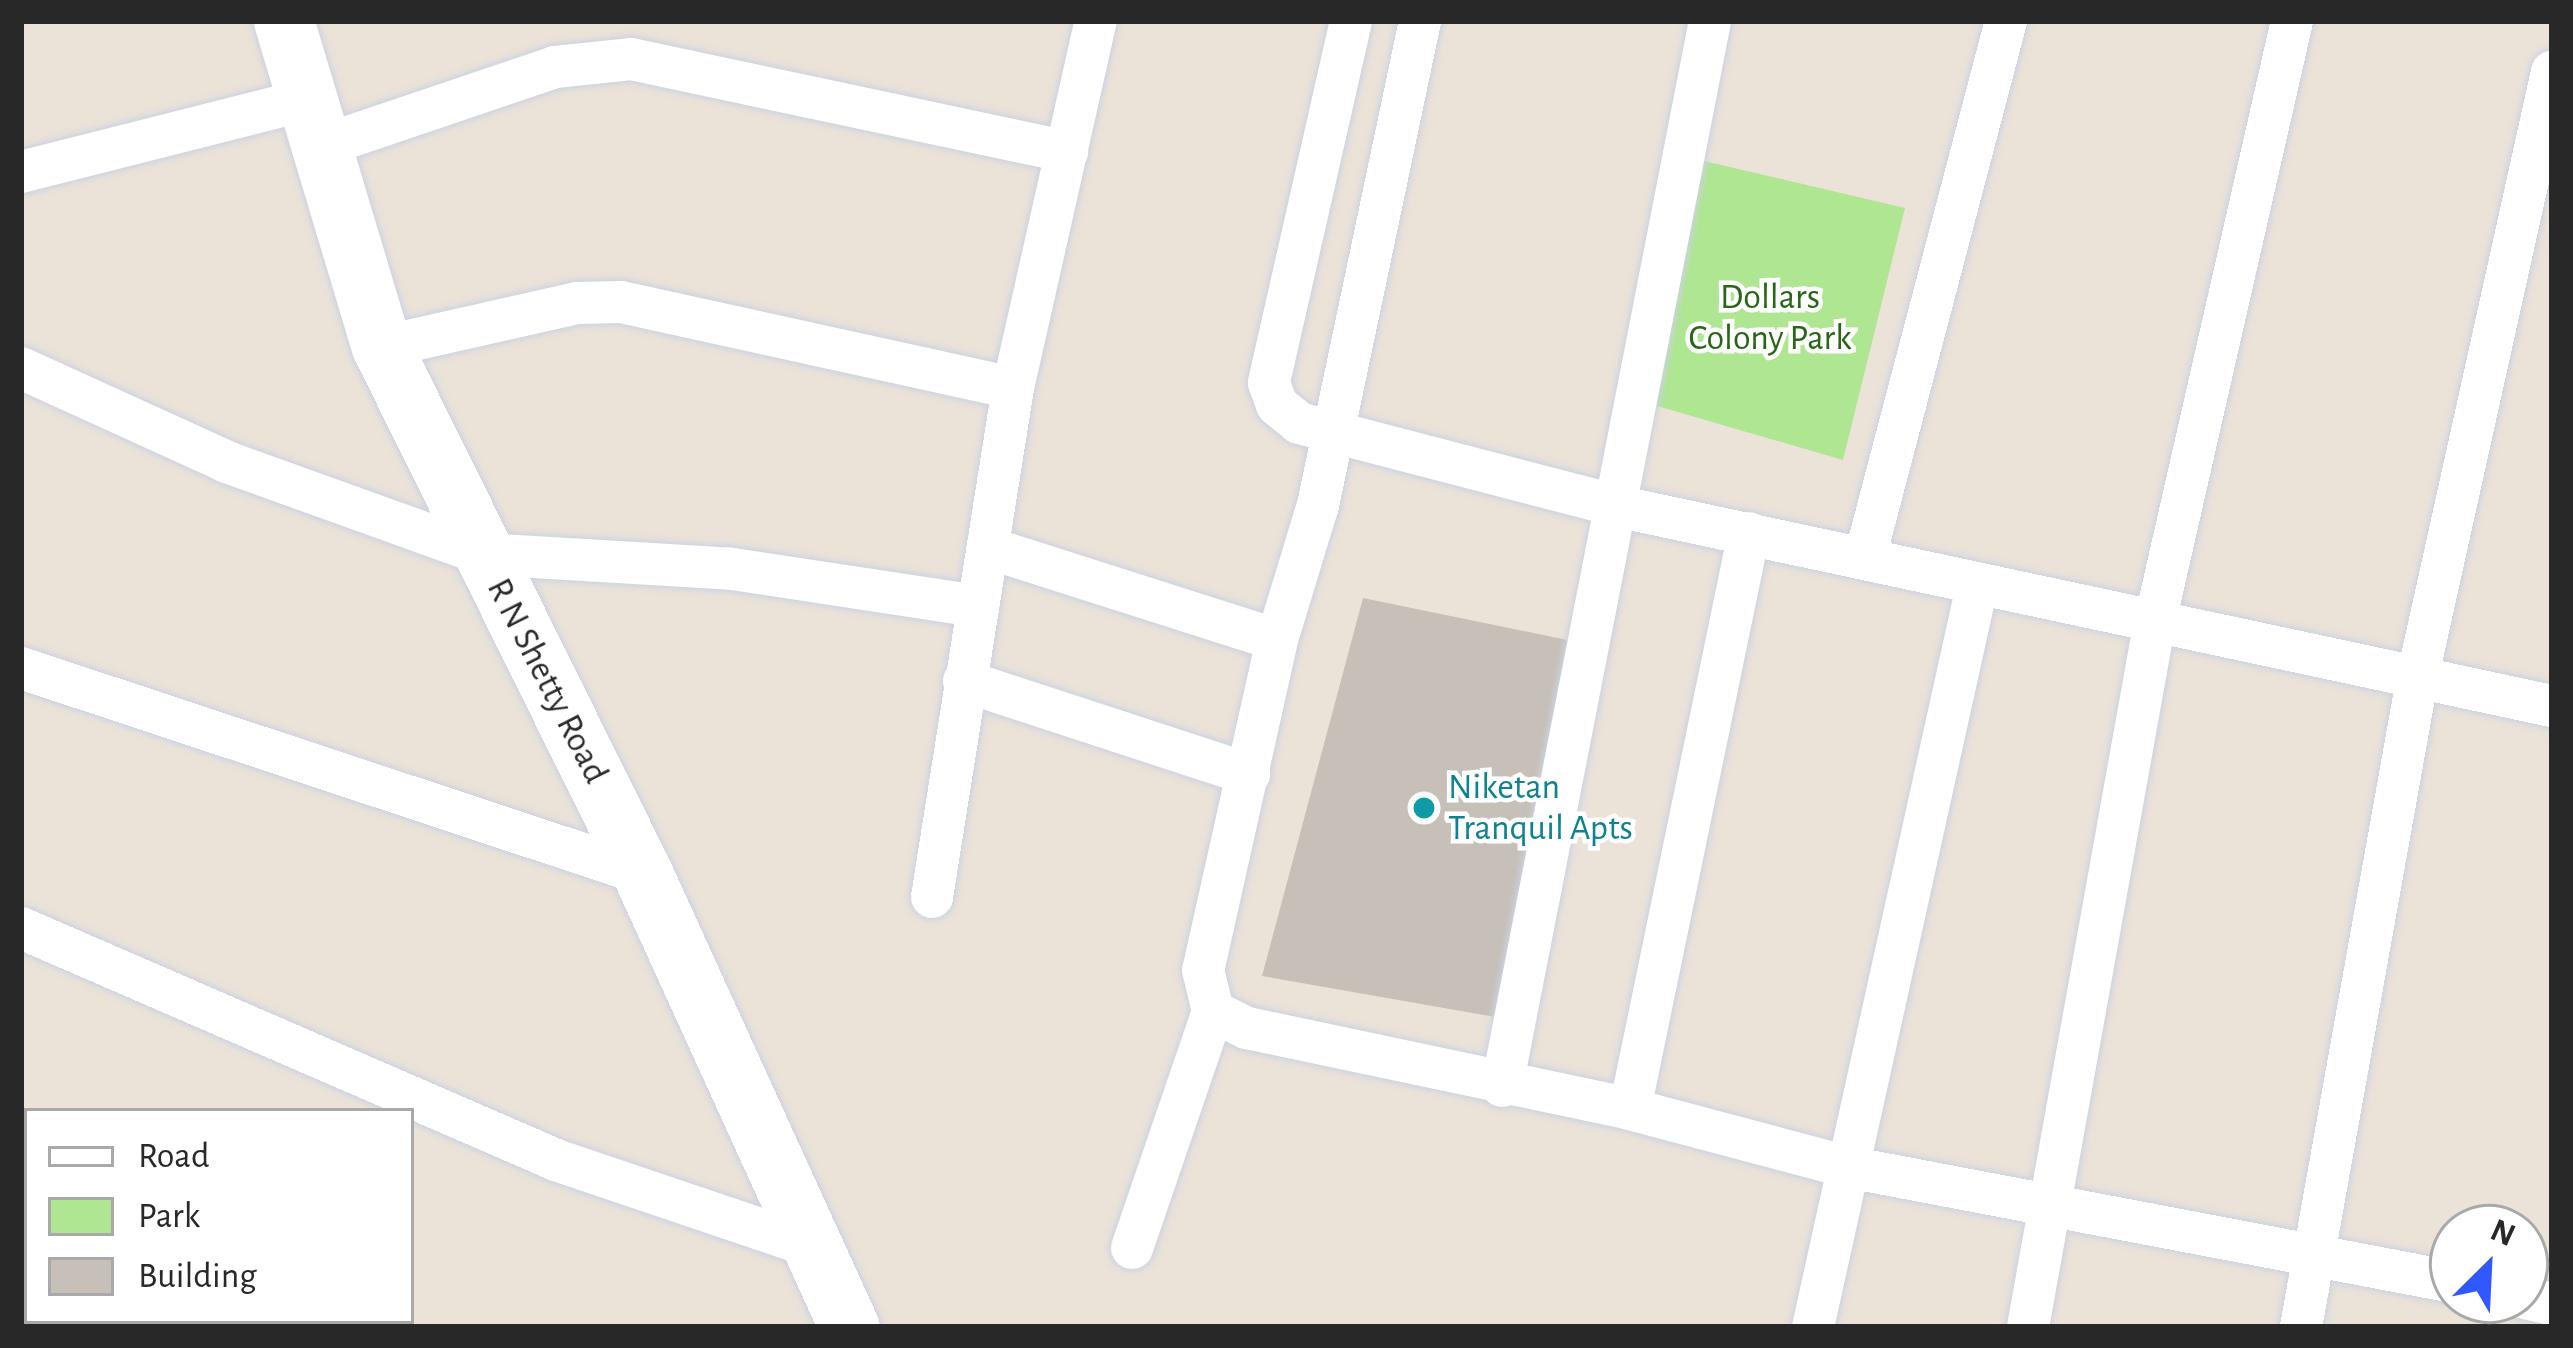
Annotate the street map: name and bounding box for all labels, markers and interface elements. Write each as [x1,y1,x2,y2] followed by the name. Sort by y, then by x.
[1688,275,1852,360] park label: Dollars Colony Park
[477,571,617,791] street label: R N Shetty Road
[1448,765,1633,850] place label: Niketan Tranquil Apts
[1411,795,1437,821] marker: Niketan Tranquil Apts
[24,1108,414,1324] legend
[138,1138,210,1174] text: Road
[138,1198,200,1234] text: Park
[2429,1204,2549,1324] north arrow
[2485,1214,2520,1253] text: N
[138,1258,257,1294] text: Building

